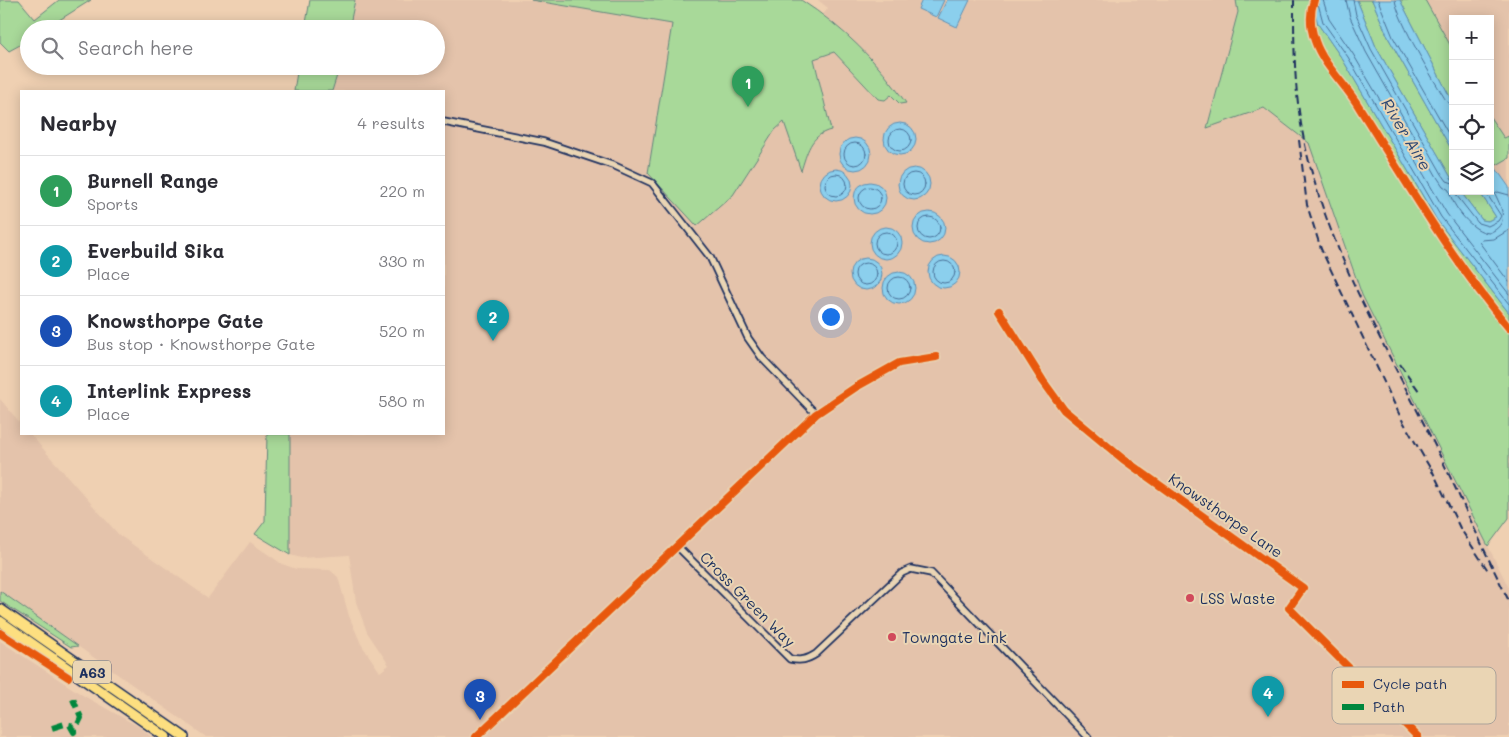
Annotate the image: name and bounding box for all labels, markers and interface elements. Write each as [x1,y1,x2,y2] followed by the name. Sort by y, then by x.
[1449,15,1494,195] map controls
[1449,15,1494,60] button: +
[20,20,445,75] search box
[38,34,66,62] icon: search
[78,35,194,60] text: Search here
[1449,60,1494,105] button: −
[732,66,764,107] pin: 1
[1377,94,1437,174] water label: River Aire
[1449,105,1494,150] button: locate
[40,109,117,136] text: Nearby
[357,112,425,133] text: 4 results
[1449,150,1494,195] button: layers
[87,168,218,193] text: Burnell Range
[52,180,60,201] text: 1
[379,180,425,201] text: 220 m
[87,193,138,214] text: Sports
[87,238,224,263] text: Everbuild Sika
[52,250,60,271] text: 2
[379,250,425,271] text: 330 m
[87,263,130,284] text: Place
[477,300,509,341] pin: 2
[818,304,844,330] your location
[87,308,263,333] text: Knowsthorpe Gate
[51,320,61,341] text: 3
[379,320,425,341] text: 520 m
[87,333,315,354] text: Bus stop · Knowsthorpe Gate
[87,378,251,403] text: Interlink Express
[51,390,61,411] text: 4
[378,390,425,411] text: 580 m
[87,403,130,424] text: Place
[1165,468,1287,562] street label: Knowsthorpe Lane
[696,547,800,651] street label: Cross Green Way
[1200,588,1275,608] place label: LSS Waste
[1184,592,1196,604] marker: LSS Waste
[902,627,1007,647] place label: Towngate Link
[886,631,898,643] marker: Towngate Link
[73,660,111,684] road number: A63
[1332,667,1496,724] legend
[1373,674,1447,693] text: Cycle path
[1252,676,1284,717] pin: 4
[464,679,496,720] pin: 3
[1373,697,1404,716] text: Path

